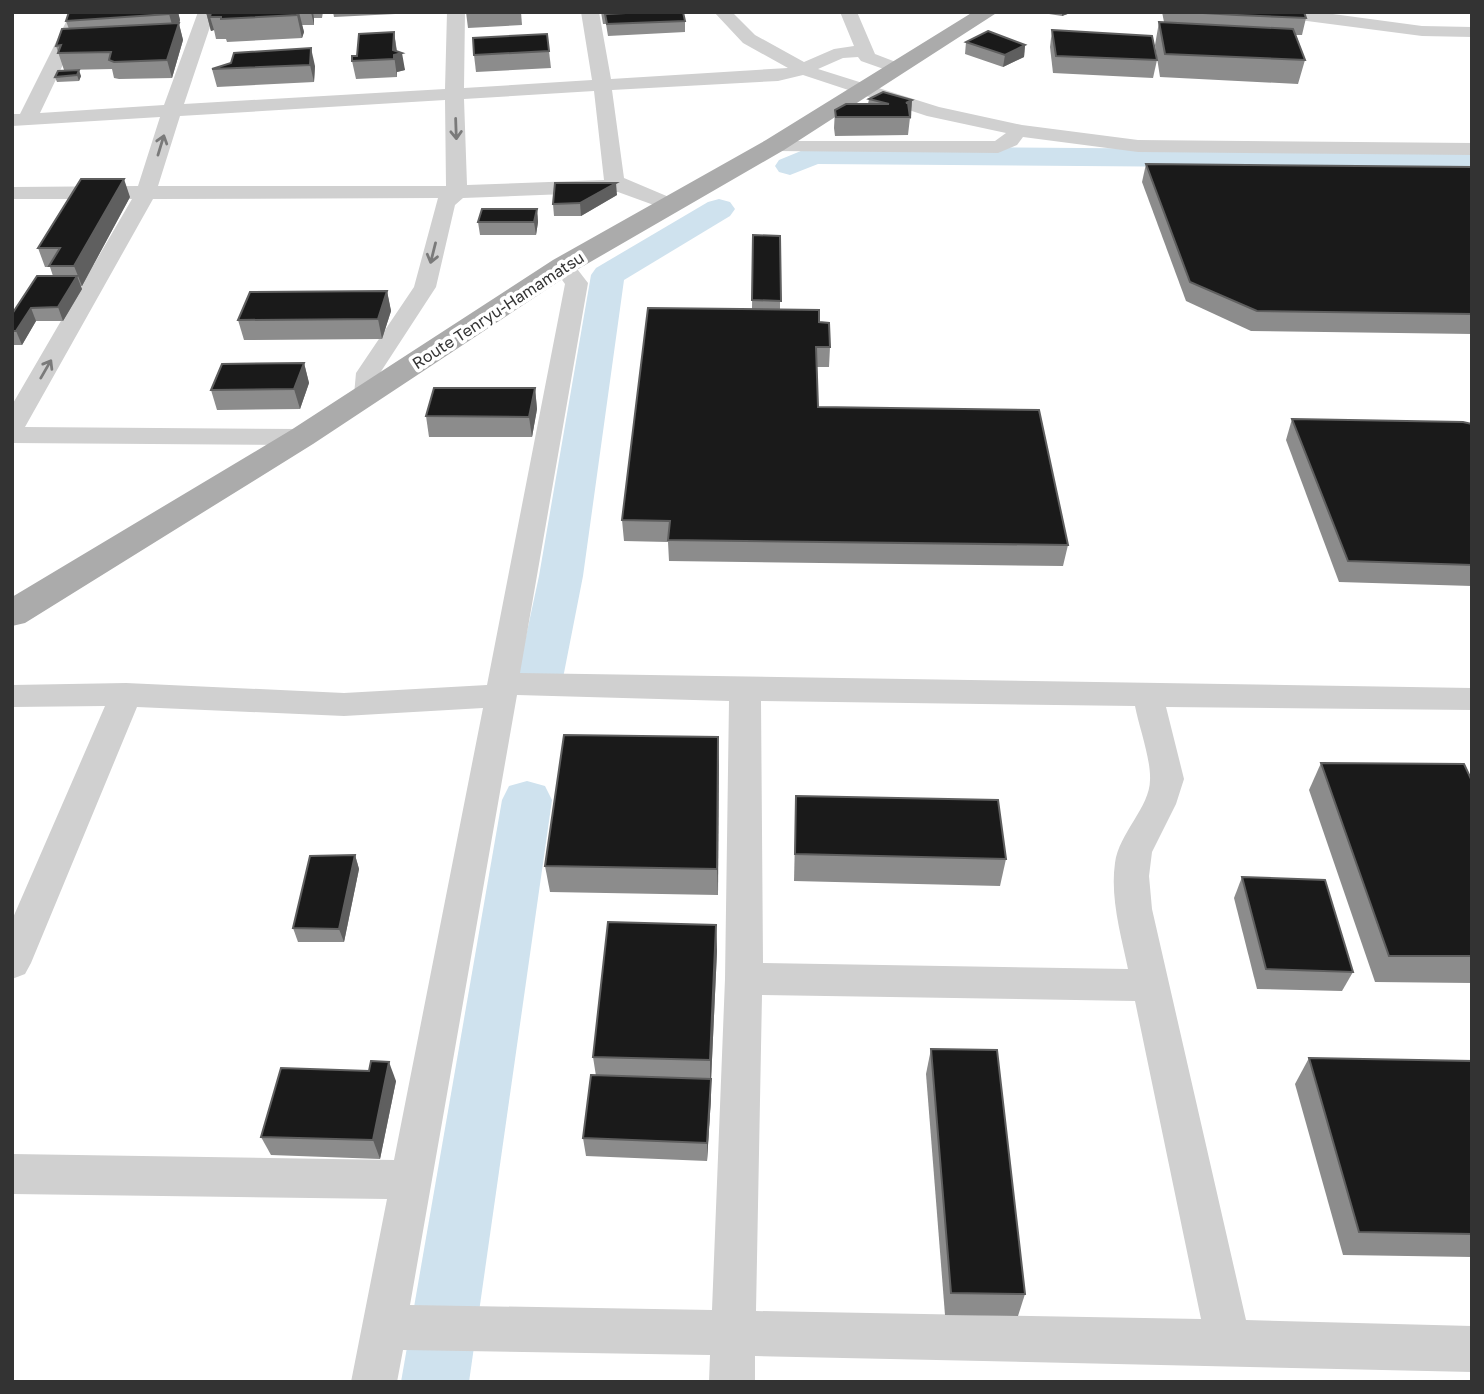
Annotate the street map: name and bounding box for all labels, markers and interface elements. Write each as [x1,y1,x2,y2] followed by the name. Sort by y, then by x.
[449,118,462,141] one-way arrow
[155,135,168,157] one-way arrow
[426,241,439,264] one-way arrow
[408,247,588,373] street label: Route Tenryu-Hamamatsu
[39,359,53,379] one-way arrow

